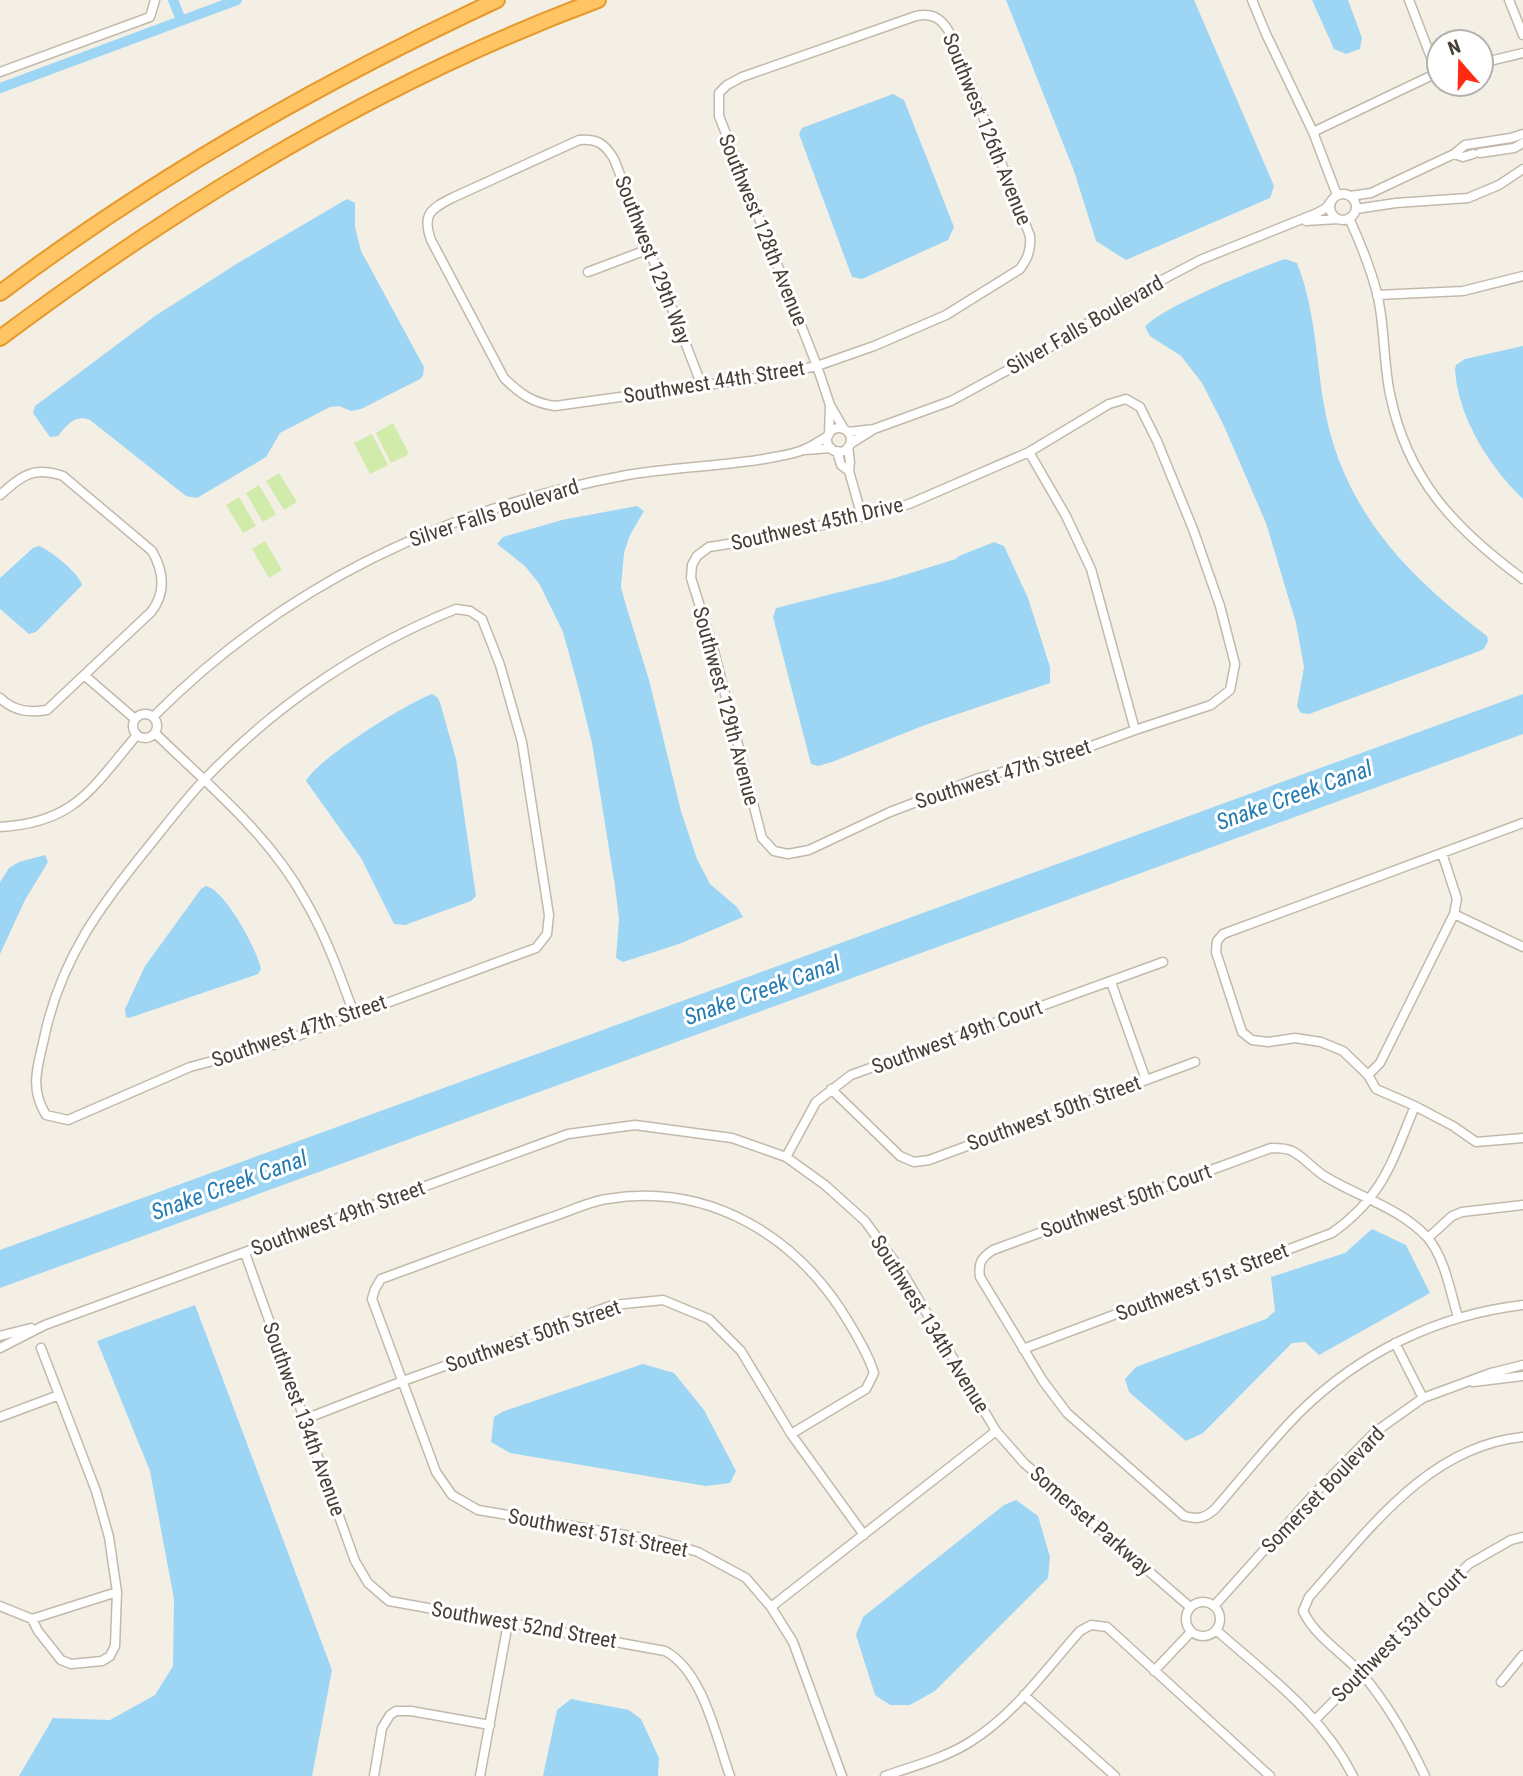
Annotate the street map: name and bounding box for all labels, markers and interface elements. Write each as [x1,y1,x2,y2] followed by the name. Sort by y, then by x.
[1425,28,1495,98] north arrow
[938,30,1037,229] street label: Southwest 126th Avenue
[1445,35,1464,60] text: N
[714,131,813,330] street label: Southwest 128th Avenue
[610,172,696,348] street label: Southwest 129th Way
[1003,270,1167,380] street label: Silver Falls Boulevard
[622,356,806,408] street label: Southwest 44th Street
[406,474,582,552] street label: Silver Falls Boulevard
[729,492,906,555] street label: Southwest 45th Drive
[688,604,764,808] street label: Southwest 129th Avenue
[912,734,1094,814] street label: Southwest 47th Street
[1213,754,1377,836] water label: Snake Creek Canal
[681,949,845,1031] water label: Snake Creek Canal
[209,990,389,1072] street label: Southwest 47th Street
[868,995,1046,1079] street label: Southwest 49th Court
[964,1070,1144,1156] street label: Southwest 50th Street
[148,1144,312,1226] water label: Snake Creek Canal
[1037,1159,1215,1243] street label: Southwest 50th Court
[248,1175,428,1261] street label: Southwest 49th Street
[866,1231,995,1417] street label: Southwest 134th Avenue
[1112,1238,1292,1326] street label: Southwest 51st Street
[443,1295,623,1377] street label: Southwest 50th Street
[258,1319,350,1519] street label: Southwest 134th Avenue
[1257,1422,1389,1558] street label: Somerset Boulevard
[1025,1462,1157,1581] street label: Somerset Parkway
[506,1504,690,1562] street label: Southwest 51st Street
[1327,1563,1471,1707] street label: Southwest 53rd Court
[430,1597,618,1653] street label: Southwest 52nd Street

